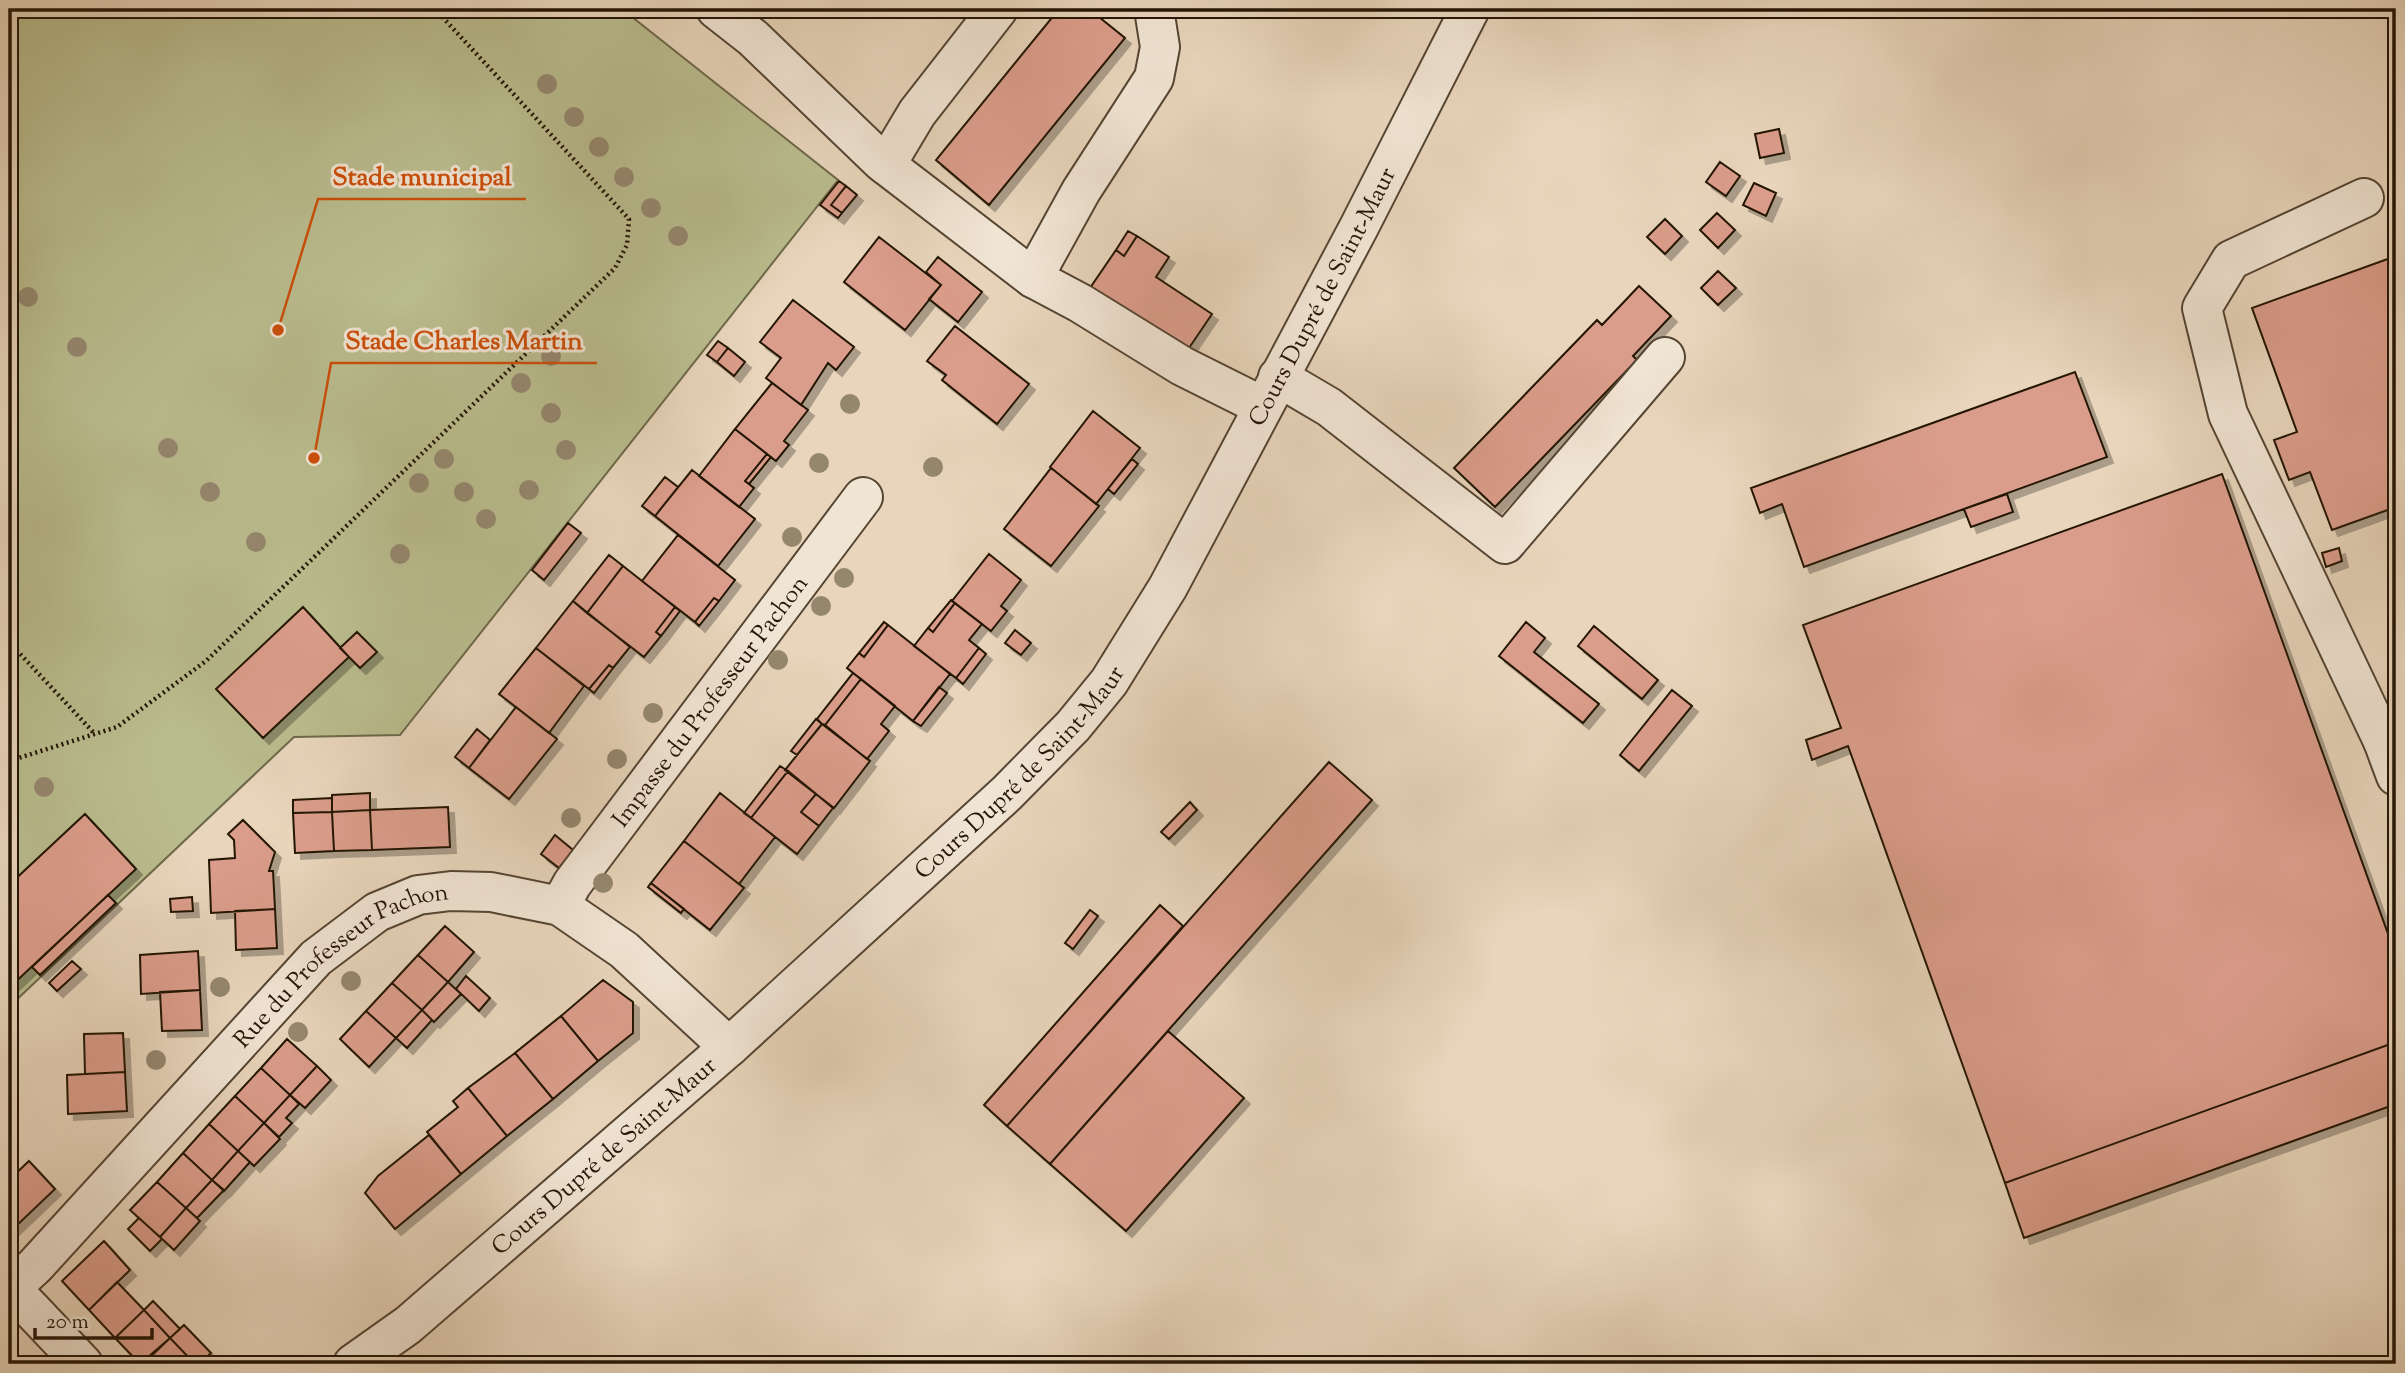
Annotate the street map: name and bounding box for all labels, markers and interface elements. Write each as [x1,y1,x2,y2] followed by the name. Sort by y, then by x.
[318,152,526,199] callout: Stade municipal
[332,160,513,197] text: Stade municipal
[1241,162,1406,433] street label: Cours Dupré de Saint-Maur
[331,316,597,363] callout: Stade Charles Martin
[345,324,583,361] text: Stade Charles Martin
[605,569,817,835] street label: Impasse du Professeur Pachon
[908,660,1134,888] street label: Cours Dupré de Saint-Maur
[227,876,450,1057] street label: Rue du Professeur Pachon
[485,1050,725,1264] street label: Cours Dupré de Saint-Maur
[35,1296,152,1340] scale bar
[46,1308,89,1338] text: 20 m

